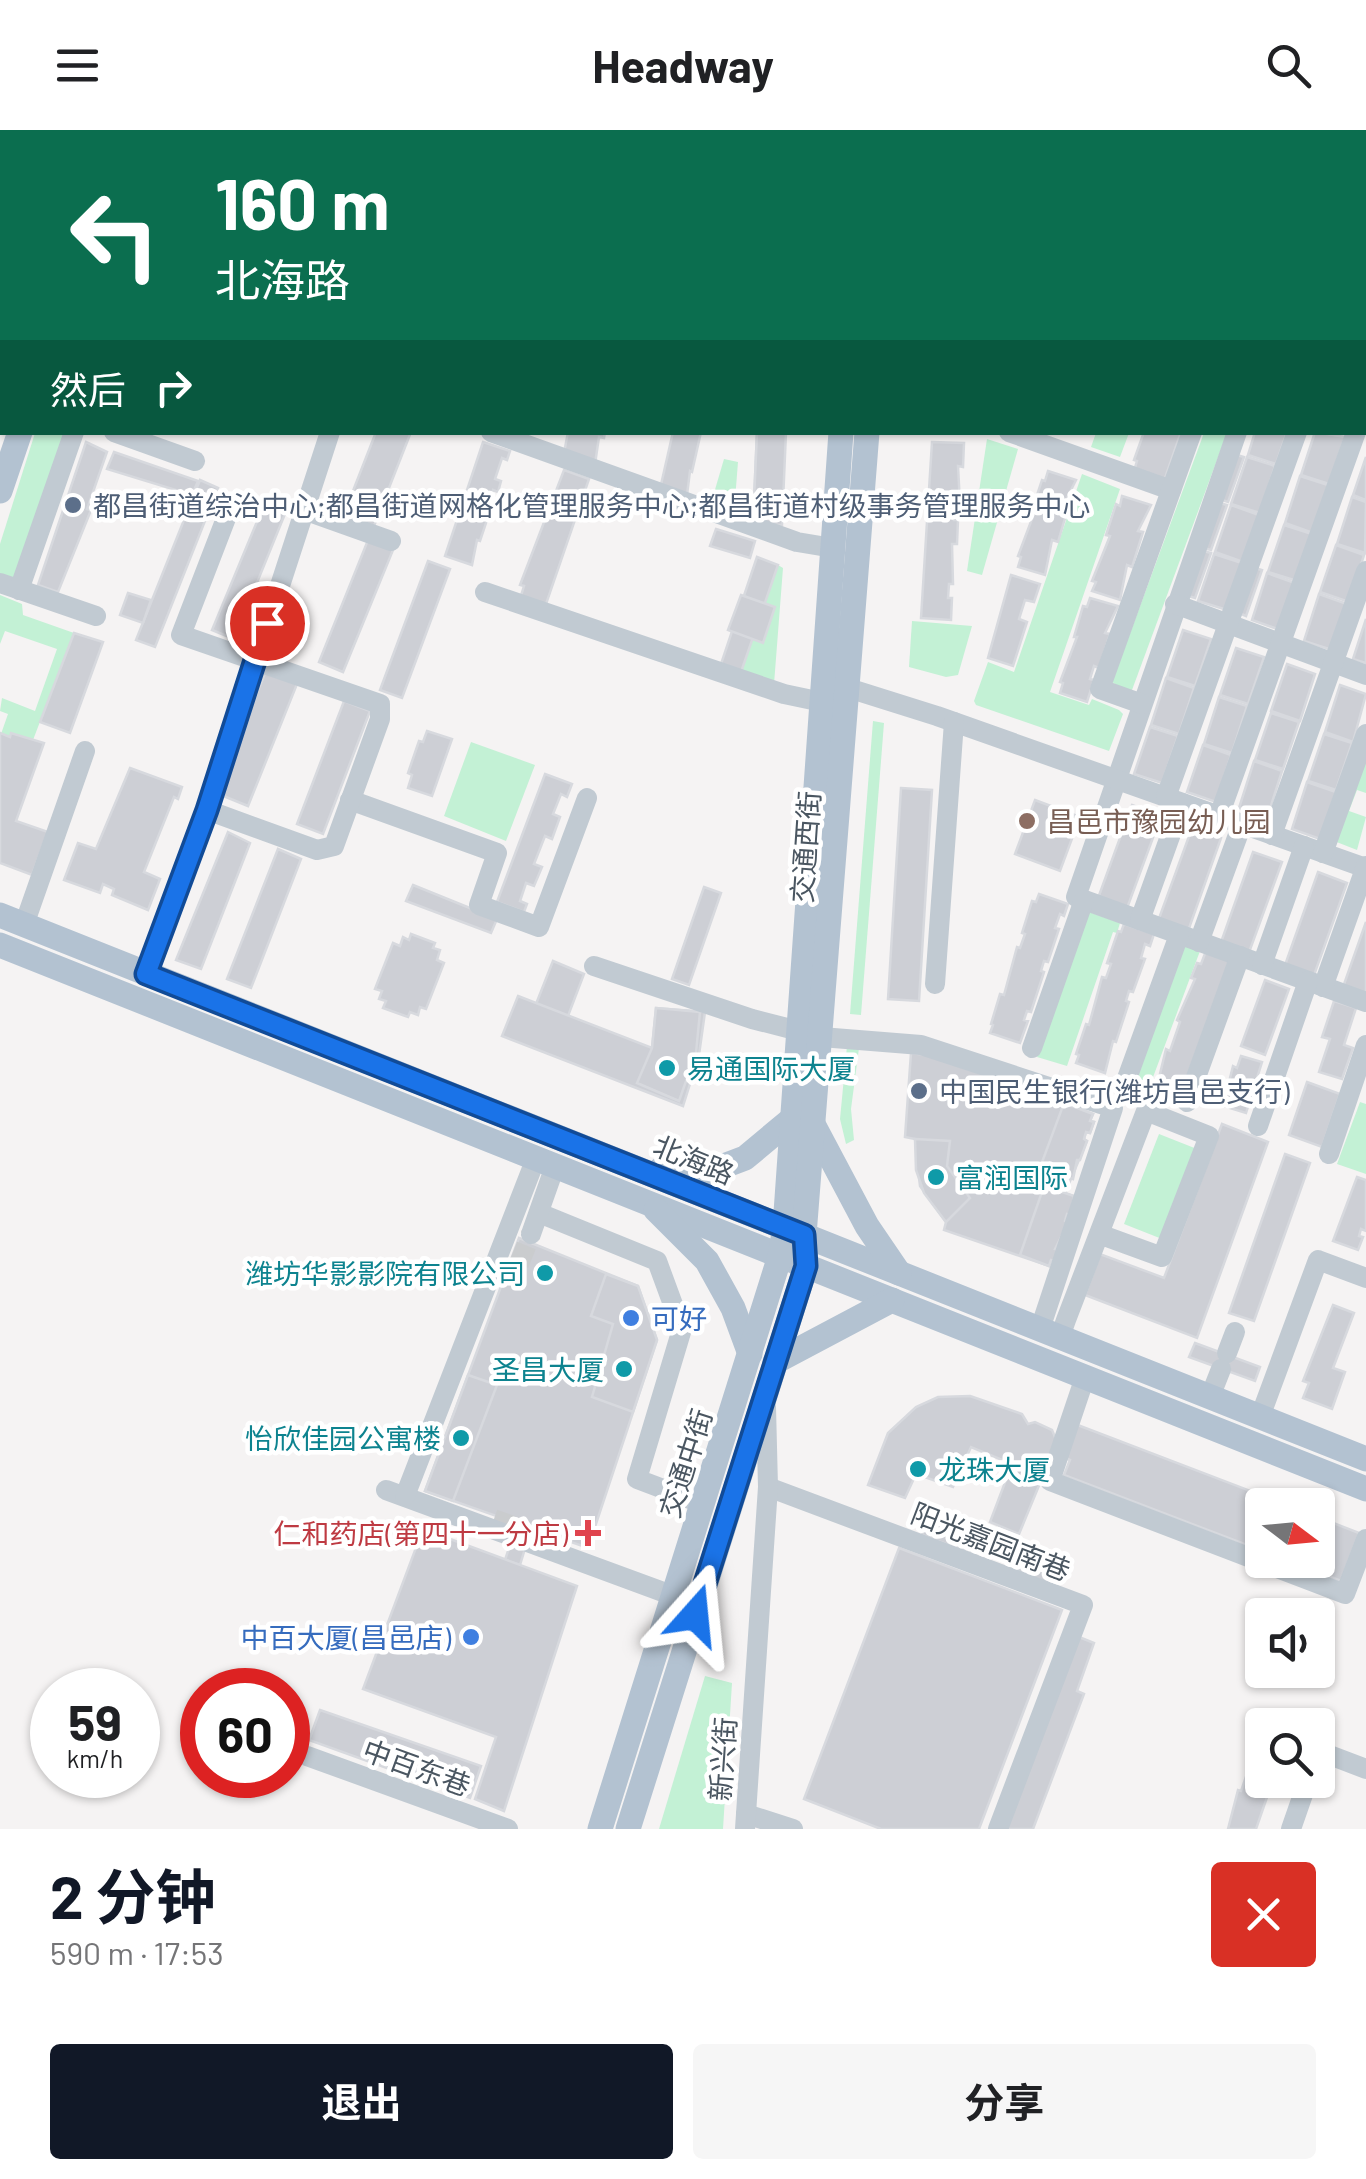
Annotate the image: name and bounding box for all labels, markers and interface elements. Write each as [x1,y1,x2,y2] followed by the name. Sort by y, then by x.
[50,38,105,93] icon: menu
[592,38,774,92] text: Headway
[1261,38,1316,93] icon: search
[215,160,390,244] text: 160 m
[50,170,180,300] icon: left
[215,252,350,306] text: 北海路
[146,360,201,415] icon: right
[50,366,126,412] text: 然后
[93,488,1090,522] place label: 都昌街道综治中心;都昌街道网格化管理服务中心;都昌街道村级事务管理服务中心
[62,494,84,516] marker: 都昌街道综治中心;都昌街道网格化管理服务中心;都昌街道村级事务管理服务中心
[225,581,310,666] pin
[240,596,295,651] icon: arrive
[784,790,826,904] street label: 交通西街
[1047,804,1271,838] place label: 昌邑市豫园幼儿园
[1016,810,1038,832] marker: 昌邑市豫园幼儿园
[687,1051,855,1085] place label: 易通国际大厦
[656,1057,678,1079] marker: 易通国际大厦
[939,1074,1290,1108] place label: 中国民生银行(潍坊昌邑支行)
[908,1080,930,1102] marker: 中国民生银行(潍坊昌邑支行)
[649,1128,739,1190] street label: 北海路
[956,1160,1068,1194] place label: 富润国际
[925,1166,947,1188] marker: 富润国际
[245,1256,525,1290] place label: 潍坊华影影院有限公司
[534,1262,556,1284] marker: 潍坊华影影院有限公司
[651,1301,707,1335] place label: 可好
[620,1307,642,1329] marker: 可好
[492,1352,604,1386] place label: 圣昌大厦
[613,1358,635,1380] marker: 圣昌大厦
[652,1404,718,1522] street label: 交通中街
[245,1421,441,1455] place label: 怡欣佳园公寓楼
[450,1427,472,1449] marker: 怡欣佳园公寓楼
[938,1452,1050,1486] place label: 龙珠大厦
[907,1458,929,1480] marker: 龙珠大厦
[1245,1488,1335,1578] north arrow
[1245,1488,1335,1798] map controls
[906,1495,1076,1587] street label: 阳光嘉园南巷
[273,1516,569,1550] place label: 仁和药店(第四十一分店)
[577,1522,599,1544] marker: 仁和药店(第四十一分店)
[643,1563,747,1667] position arrow
[1245,1598,1335,1688] button: sound
[240,1620,452,1654] place label: 中百大厦(昌邑店)
[460,1626,482,1648] marker: 中百大厦(昌邑店)
[180,1668,310,1798] speed limit sign: 60
[68,1691,122,1751] text: 59
[1245,1708,1335,1798] button: search
[702,1716,742,1802] street label: 新兴街
[359,1732,475,1802] street label: 中百东巷
[67,1743,123,1773] text: km/h
[50,1859,216,1931] text: 2 分钟
[1211,1862,1316,1967] button: close
[50,1933,224,1971] text: 590 m · 17:53
[50,2044,673,2159] button: 退出
[693,2044,1316,2159] button: 分享

